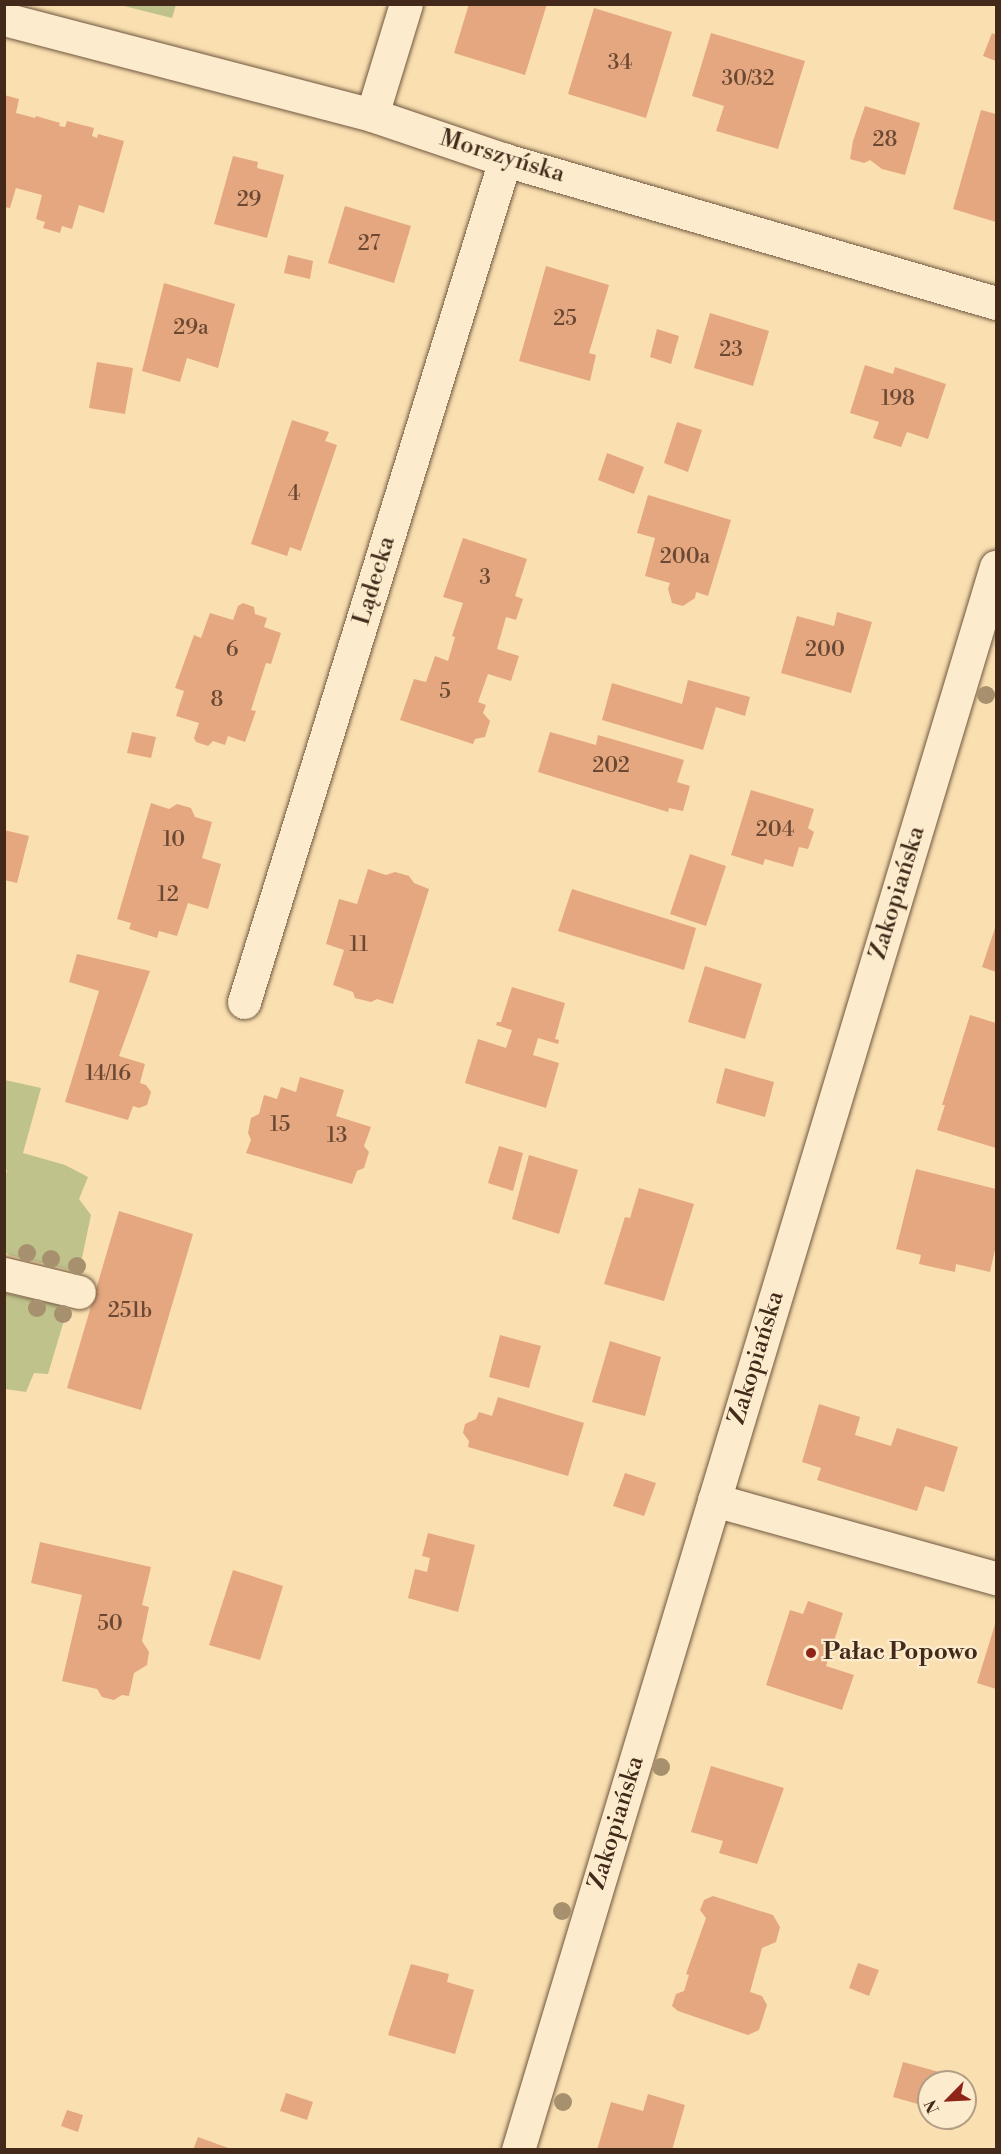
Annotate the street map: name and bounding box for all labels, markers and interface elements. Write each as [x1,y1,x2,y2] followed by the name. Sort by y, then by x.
[608,50,632,76] house number: 34
[721,66,775,92] house number: 30/32
[436,124,568,190] street label: Morszyńska
[873,127,897,153] house number: 28
[237,187,261,213] house number: 29
[358,231,380,257] house number: 27
[553,306,577,332] house number: 25
[173,315,209,341] house number: 29a
[719,337,743,363] house number: 23
[881,386,915,412] house number: 198
[288,481,300,507] house number: 4
[348,533,402,629] street label: Lądecka
[660,544,710,570] house number: 200a
[479,565,491,591] house number: 3
[226,637,238,663] house number: 6
[805,637,845,663] house number: 200
[439,679,451,705] house number: 5
[211,687,223,713] house number: 8
[592,753,630,779] house number: 202
[756,817,794,843] house number: 204
[864,823,932,963] street label: Zakopiańska
[163,827,185,853] house number: 10
[157,882,179,908] house number: 12
[350,932,368,958] house number: 11
[85,1061,131,1087] house number: 14/16
[270,1112,290,1138] house number: 15
[327,1123,347,1149] house number: 13
[723,1288,791,1428] street label: Zakopiańska
[108,1298,152,1324] house number: 251b
[97,1611,123,1637] house number: 50
[823,1639,978,1667] place label: Pałac Popowo
[804,1646,818,1660] marker: Pałac Popowo
[583,1753,651,1893] street label: Zakopiańska
[917,2070,977,2130] north arrow
[921,2097,944,2116] text: N

